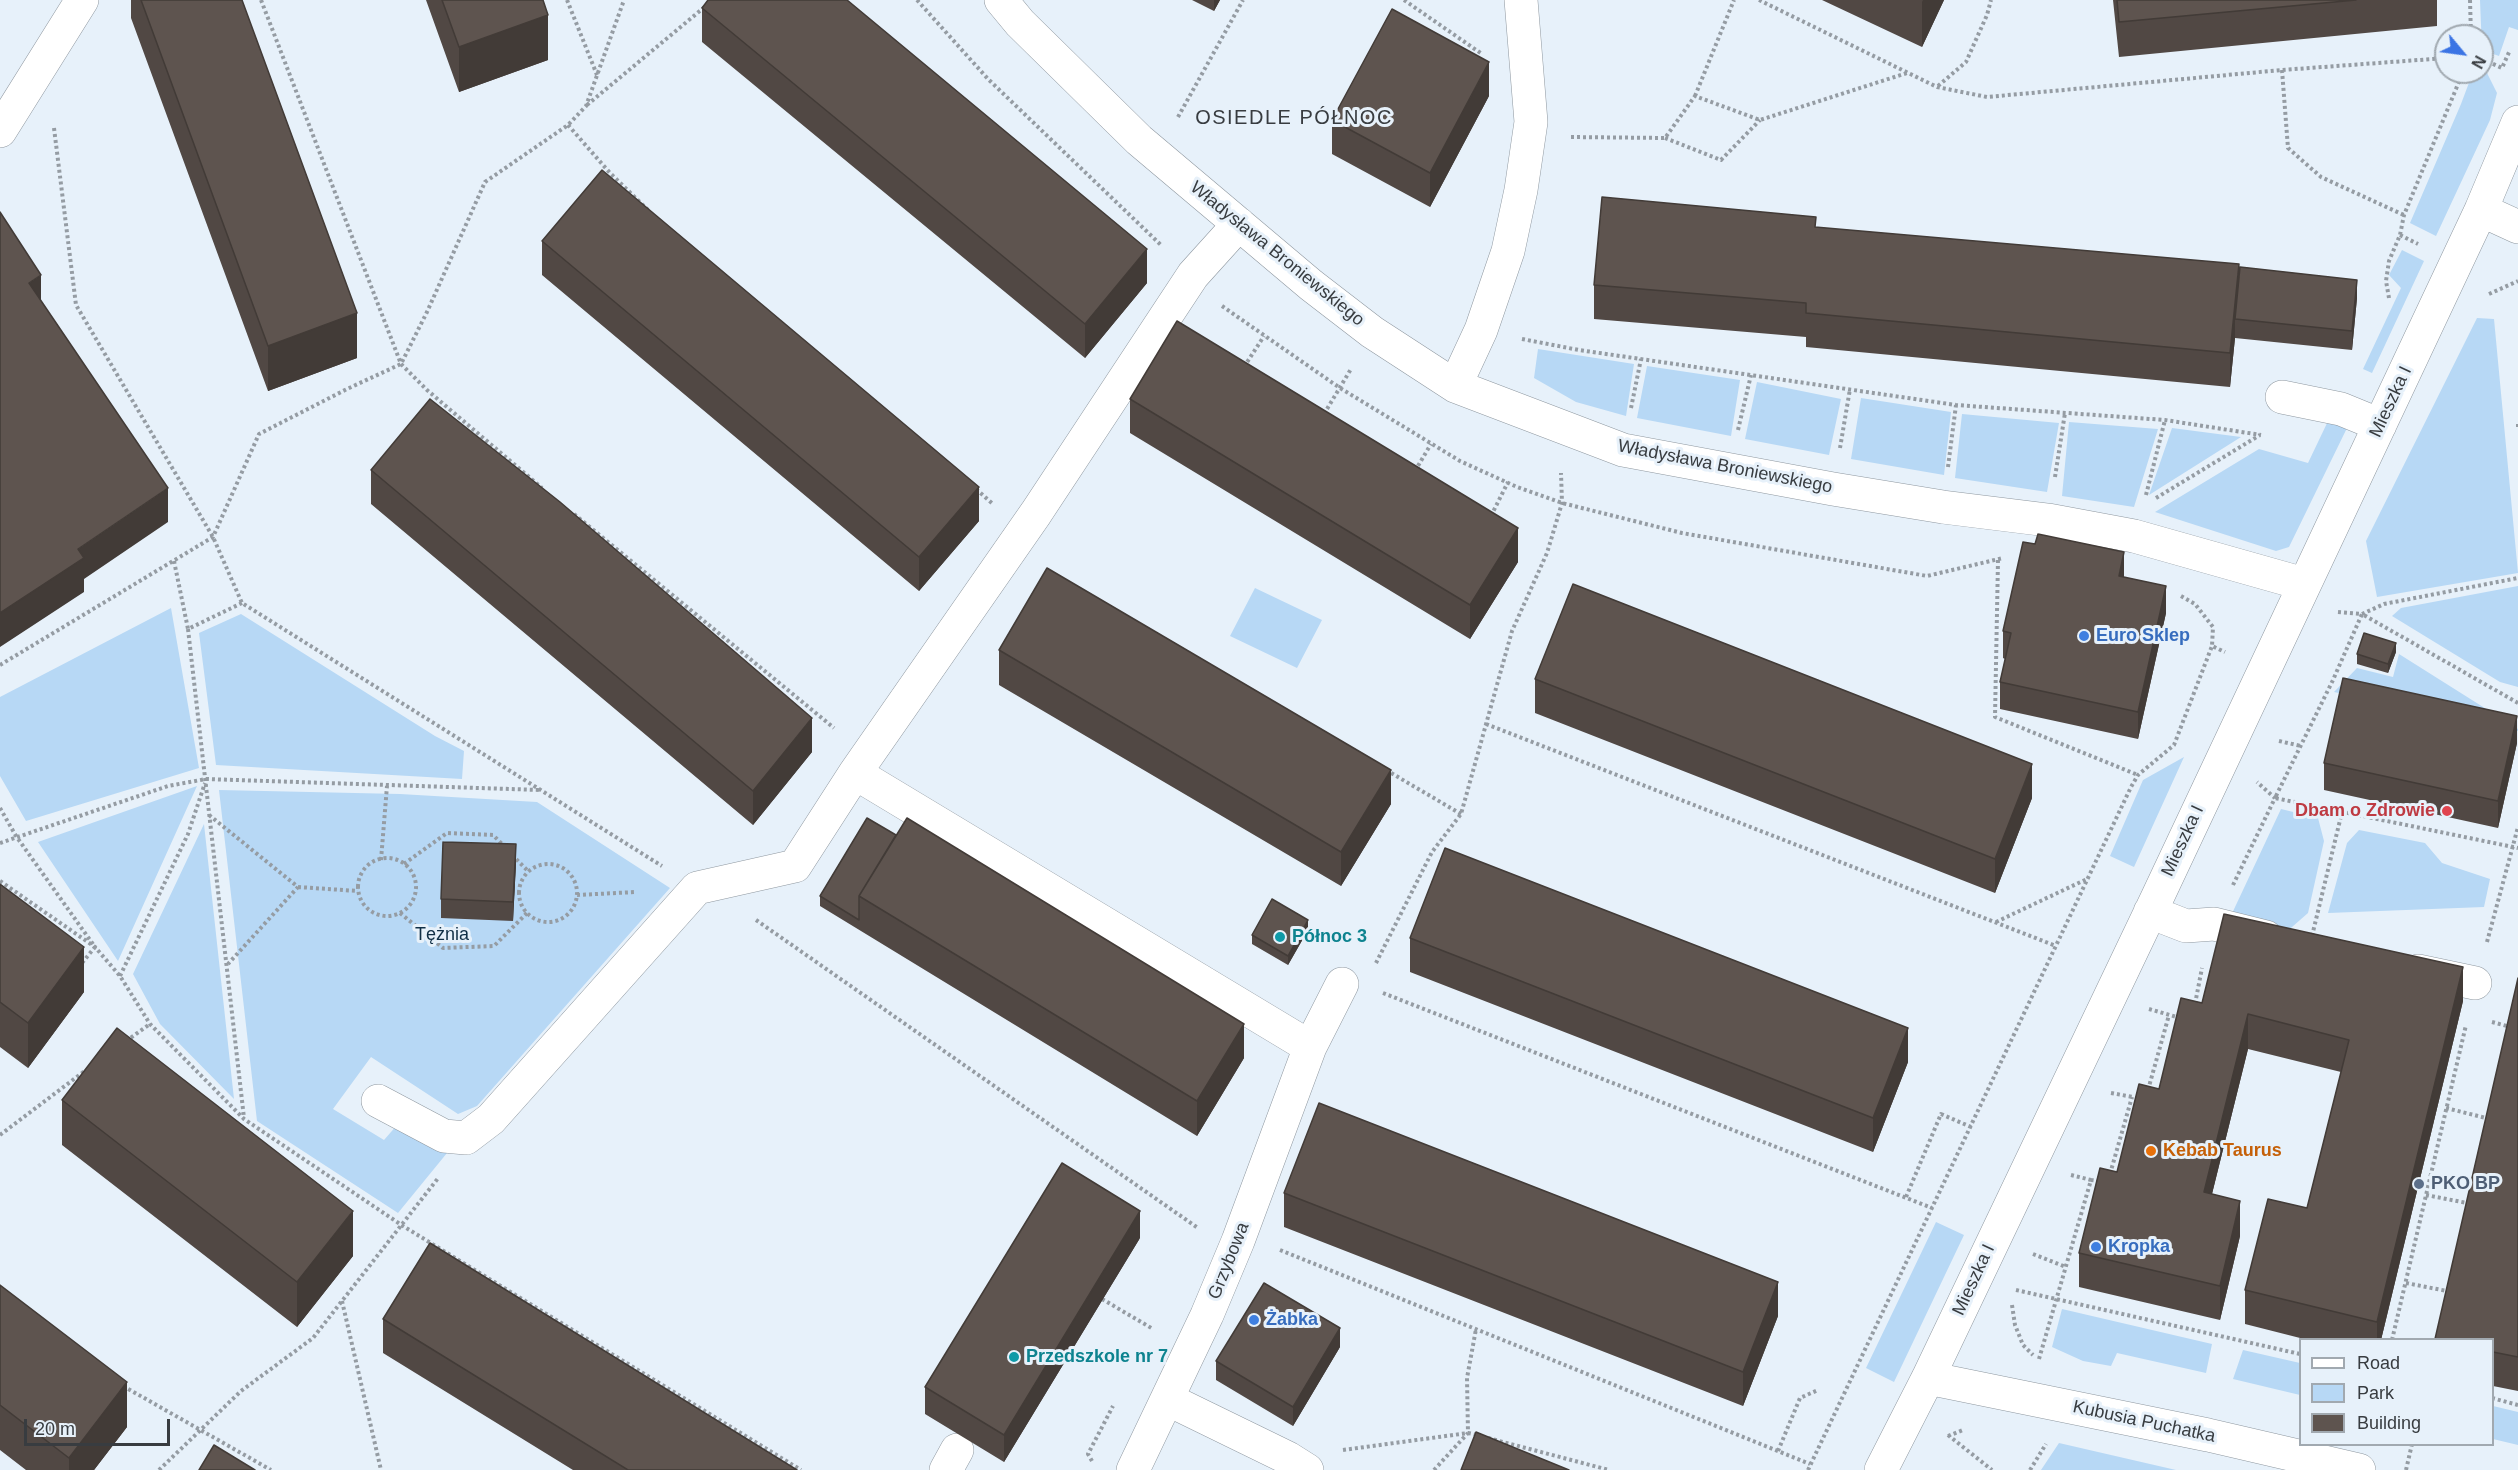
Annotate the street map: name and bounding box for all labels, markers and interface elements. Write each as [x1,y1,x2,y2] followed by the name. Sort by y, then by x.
[2434,24,2494,84] north arrow
[2468,53,2489,71] text: N
[1195,106,1393,130] district label: OSIEDLE PÓŁNOC
[1185,177,1369,331] street label: Władysława Broniewskiego
[2365,363,2417,441] street label: Mieszka I
[1616,436,1834,498] street label: Władysława Broniewskiego
[2096,625,2190,647] place label: Euro Sklep
[2077,629,2091,643] marker: Euro Sklep
[2295,800,2435,822] place label: Dbam o Zdrowie
[2157,802,2209,880] street label: Mieszka I
[2440,804,2454,818] marker: Dbam o Zdrowie
[415,924,469,946] park label: Tężnia
[1292,926,1367,948] place label: Północ 3
[1273,930,1287,944] marker: Północ 3
[2163,1140,2282,1162] place label: Kebab Taurus
[2144,1144,2158,1158] marker: Kebab Taurus
[2431,1173,2500,1195] place label: PKO BP
[2412,1177,2426,1191] marker: PKO BP
[1204,1219,1254,1303] street label: Grzybowa
[2108,1236,2170,1258] place label: Kropka
[2089,1240,2103,1254] marker: Kropka
[1948,1241,2000,1319] street label: Mieszka I
[1266,1309,1318,1331] place label: Żabka
[1247,1313,1261,1327] marker: Żabka
[2299,1338,2494,1446] legend
[1026,1346,1168,1368] place label: Przedszkole nr 7
[1007,1350,1021,1364] marker: Przedszkole nr 7
[2357,1353,2400,1373] text: Road
[2357,1383,2394,1403] text: Park
[2071,1396,2217,1448] street label: Kubusia Puchatka
[27,1407,172,1445] scale bar
[2357,1413,2421,1433] text: Building
[35,1419,75,1439] text: 20 m

